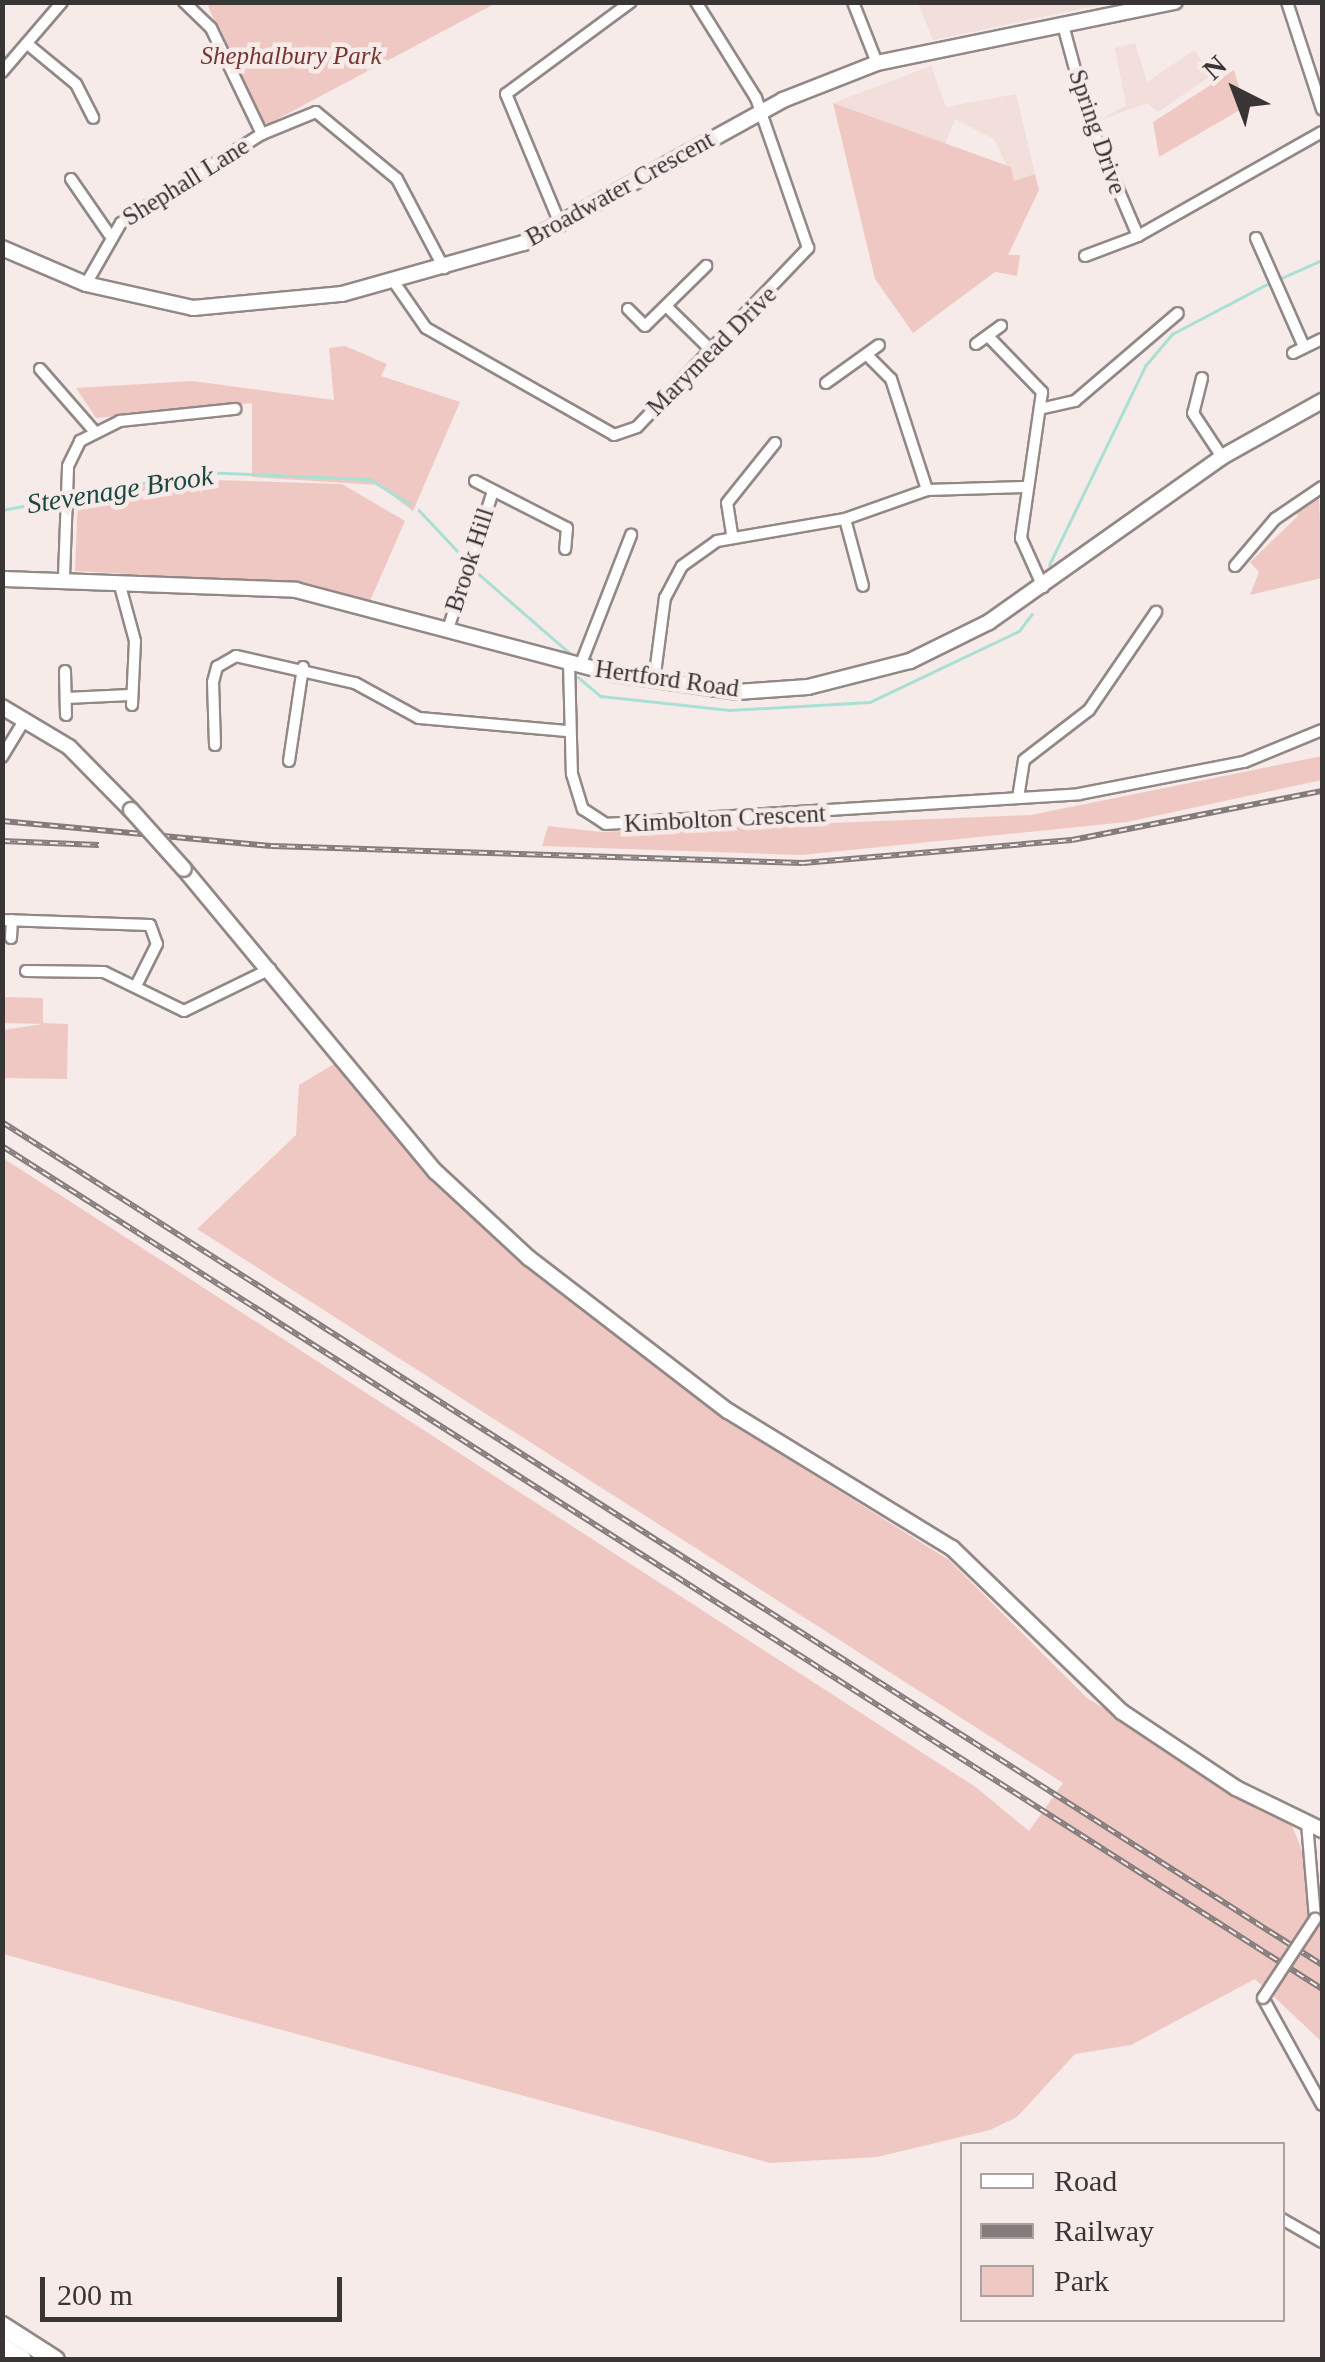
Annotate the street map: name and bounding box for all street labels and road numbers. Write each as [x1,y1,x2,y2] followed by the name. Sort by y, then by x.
[1062,66,1132,198] street label: Spring Drive
[521,125,719,253] street label: Broadwater Crescent
[117,131,255,233] street label: Shephall Lane
[641,280,783,422] street label: Marymead Drive
[439,504,501,616] street label: Brook Hill
[593,654,741,704] street label: Hertford Road
[623,799,827,839] street label: Kimbolton Crescent

